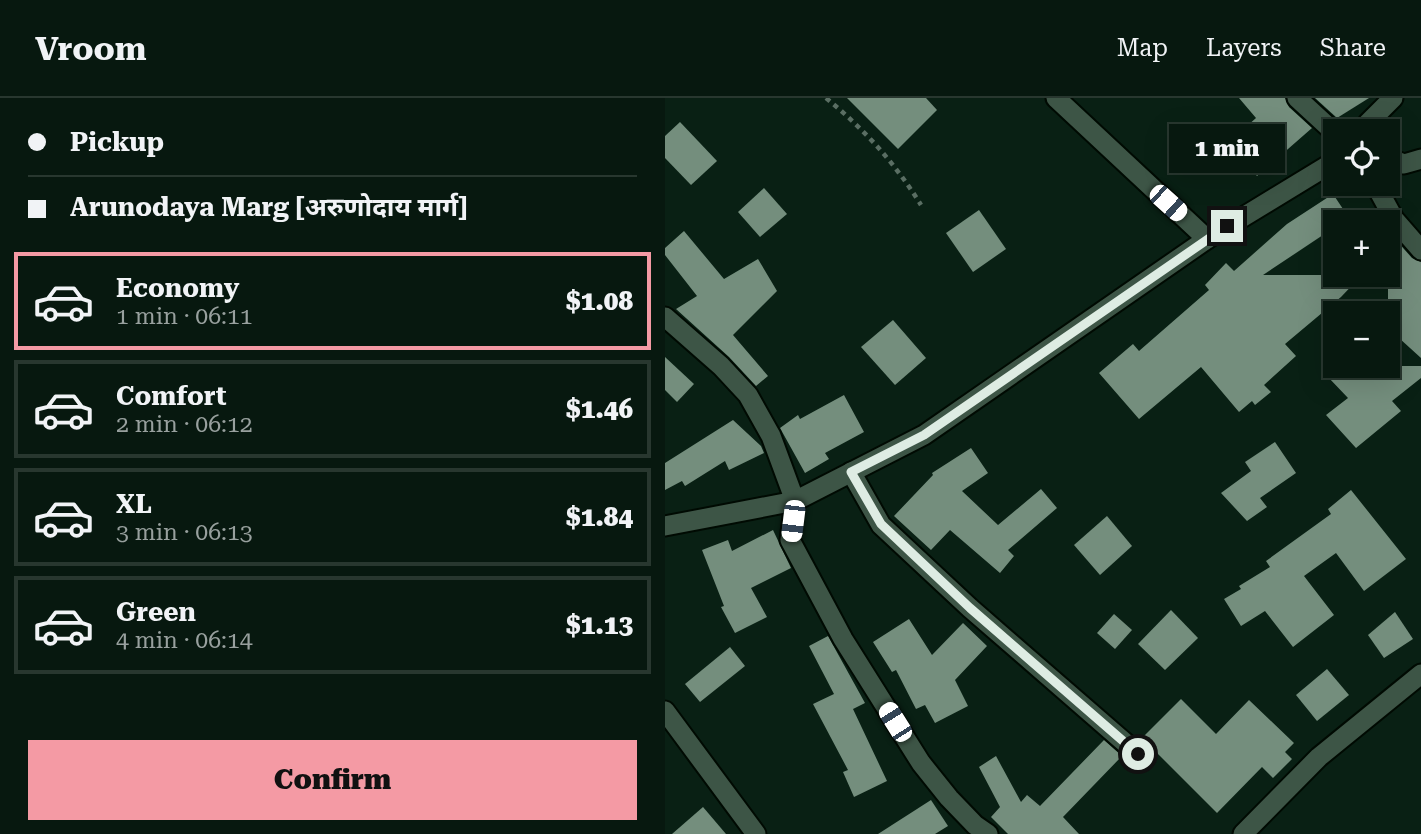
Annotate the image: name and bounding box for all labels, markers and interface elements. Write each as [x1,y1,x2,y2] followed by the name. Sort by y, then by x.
[35,29,147,68] text: Vroom
[1117,34,1168,62] text: Map
[1206,34,1282,62] text: Layers
[1320,34,1386,62] text: Share
[1323,119,1400,378] map controls
[1323,119,1400,196] button: locate
[1169,124,1285,174] callout: 1 min
[70,127,164,157] text: Pickup
[1195,135,1259,162] text: 1 min
[1146,181,1191,225] car
[70,192,467,222] text: Arunodaya Marg [अरुणोदा‍य मार्ग]
[1211,210,1243,242] route end
[1323,210,1400,287] button: +
[32,270,95,333] icon: car
[116,273,239,303] text: Economy
[566,286,633,316] text: $1.08
[1323,301,1400,378] button: −
[116,303,253,330] text: 1 min · 06:11
[32,378,95,441] icon: car
[116,381,226,411] text: Comfort
[566,394,633,424] text: $1.46
[116,411,253,438] text: 2 min · 06:12
[32,486,95,549] icon: car
[116,489,152,519] text: XL
[781,499,806,543] car
[566,502,633,532] text: $1.84
[116,519,253,546] text: 3 min · 06:13
[32,594,95,657] icon: car
[116,597,196,627] text: Green
[566,610,633,640] text: $1.13
[116,627,253,654] text: 4 min · 06:14
[875,699,916,745] car
[1122,738,1154,770] route start
[28,740,637,820] button: Confirm

